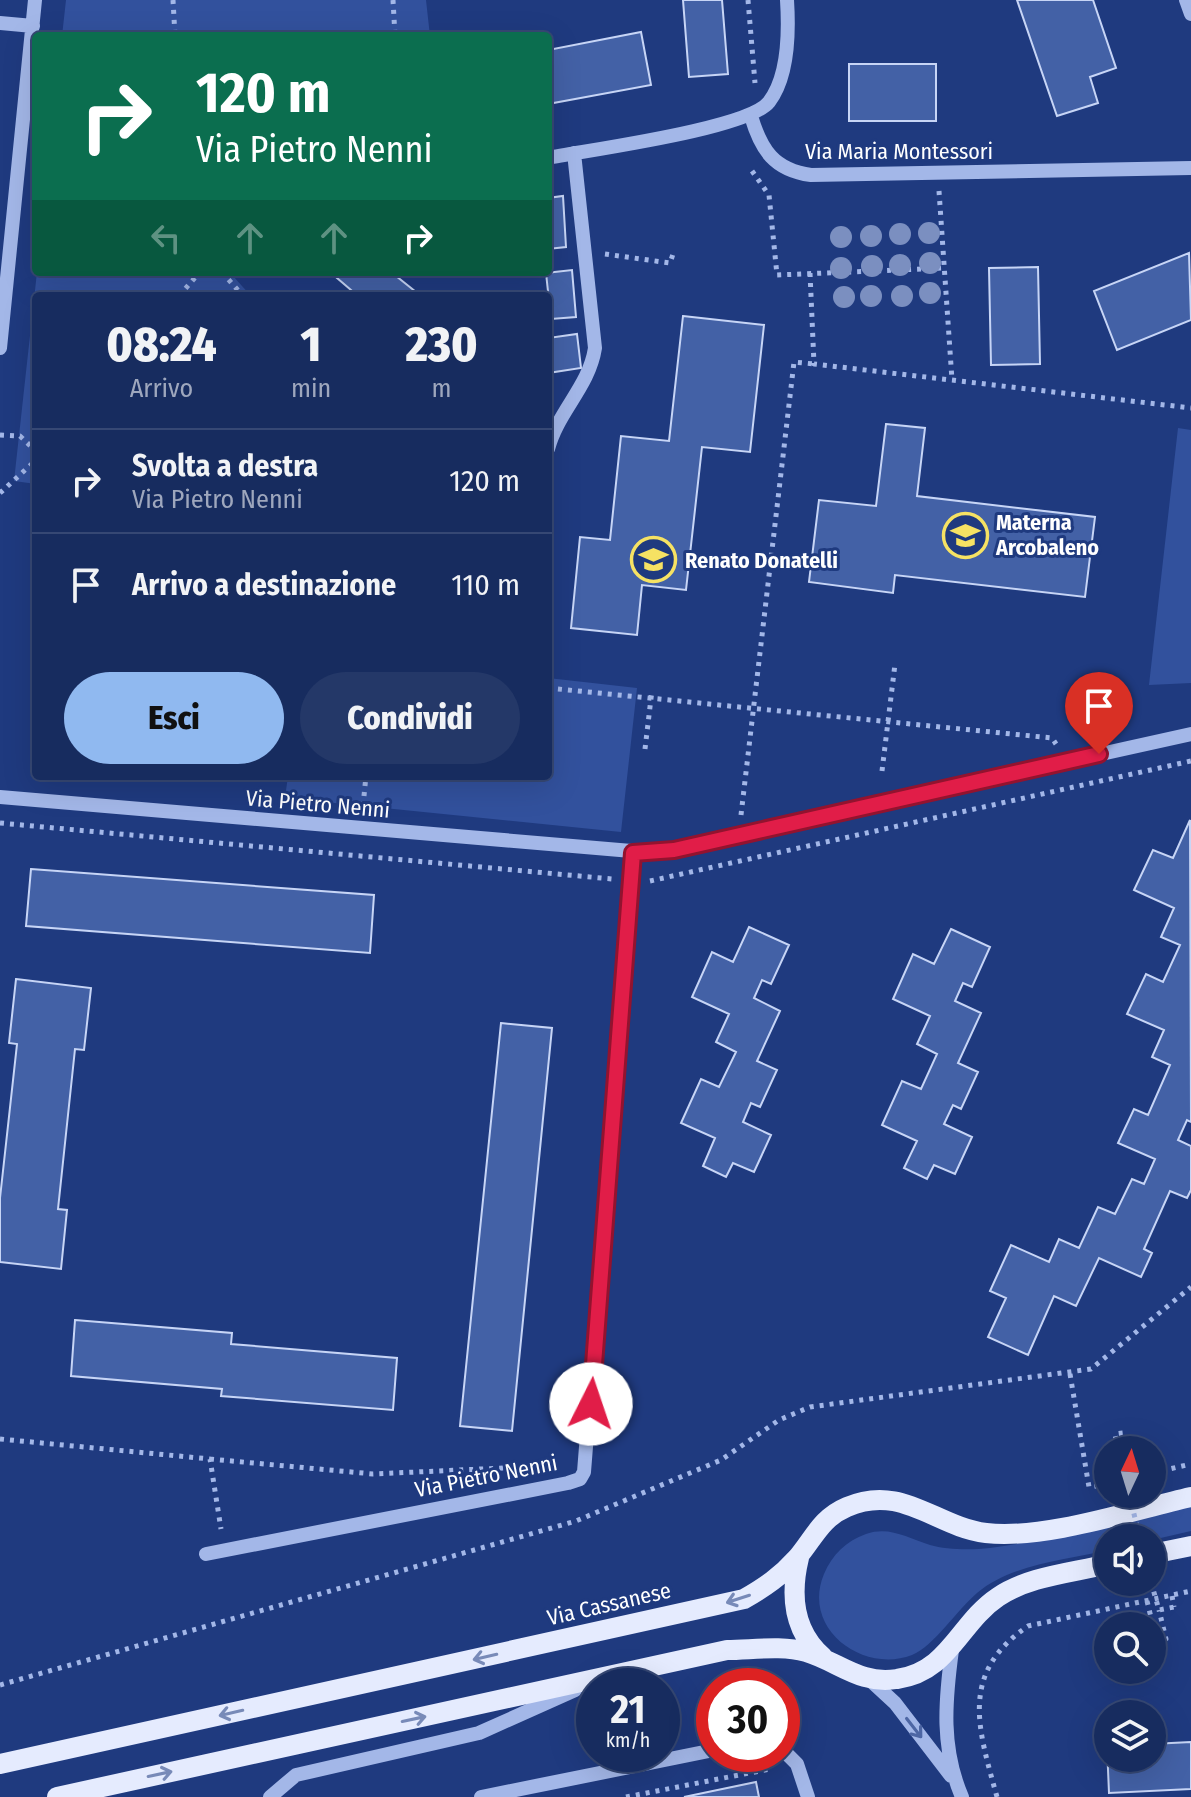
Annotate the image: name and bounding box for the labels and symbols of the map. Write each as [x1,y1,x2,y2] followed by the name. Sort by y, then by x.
[805,138,993,165] street label: Via Maria Montessori
[995,509,1099,561] place label: Materna Arcobaleno
[941,511,989,559] school or university icon: Materna Arcobaleno
[630,536,678,584] school or university icon: Renato Donatelli
[685,547,838,574] place label: Renato Donatelli
[1065,672,1133,754] pin
[245,784,391,824] street label: Via Pietro Nenni
[549,1362,633,1446] position arrow
[1094,1436,1166,1508] north arrow
[412,1449,560,1503] street label: Via Pietro Nenni
[544,1577,674,1631] street label: Via Cassanese
[726,1593,751,1607] one-way arrow
[472,1650,498,1665] one-way arrow
[696,1668,800,1772] speed limit sign: 30
[219,1706,244,1721] one-way arrow
[401,1711,426,1726] one-way arrow
[905,1717,922,1738] one-way arrow
[147,1766,172,1781] one-way arrow

